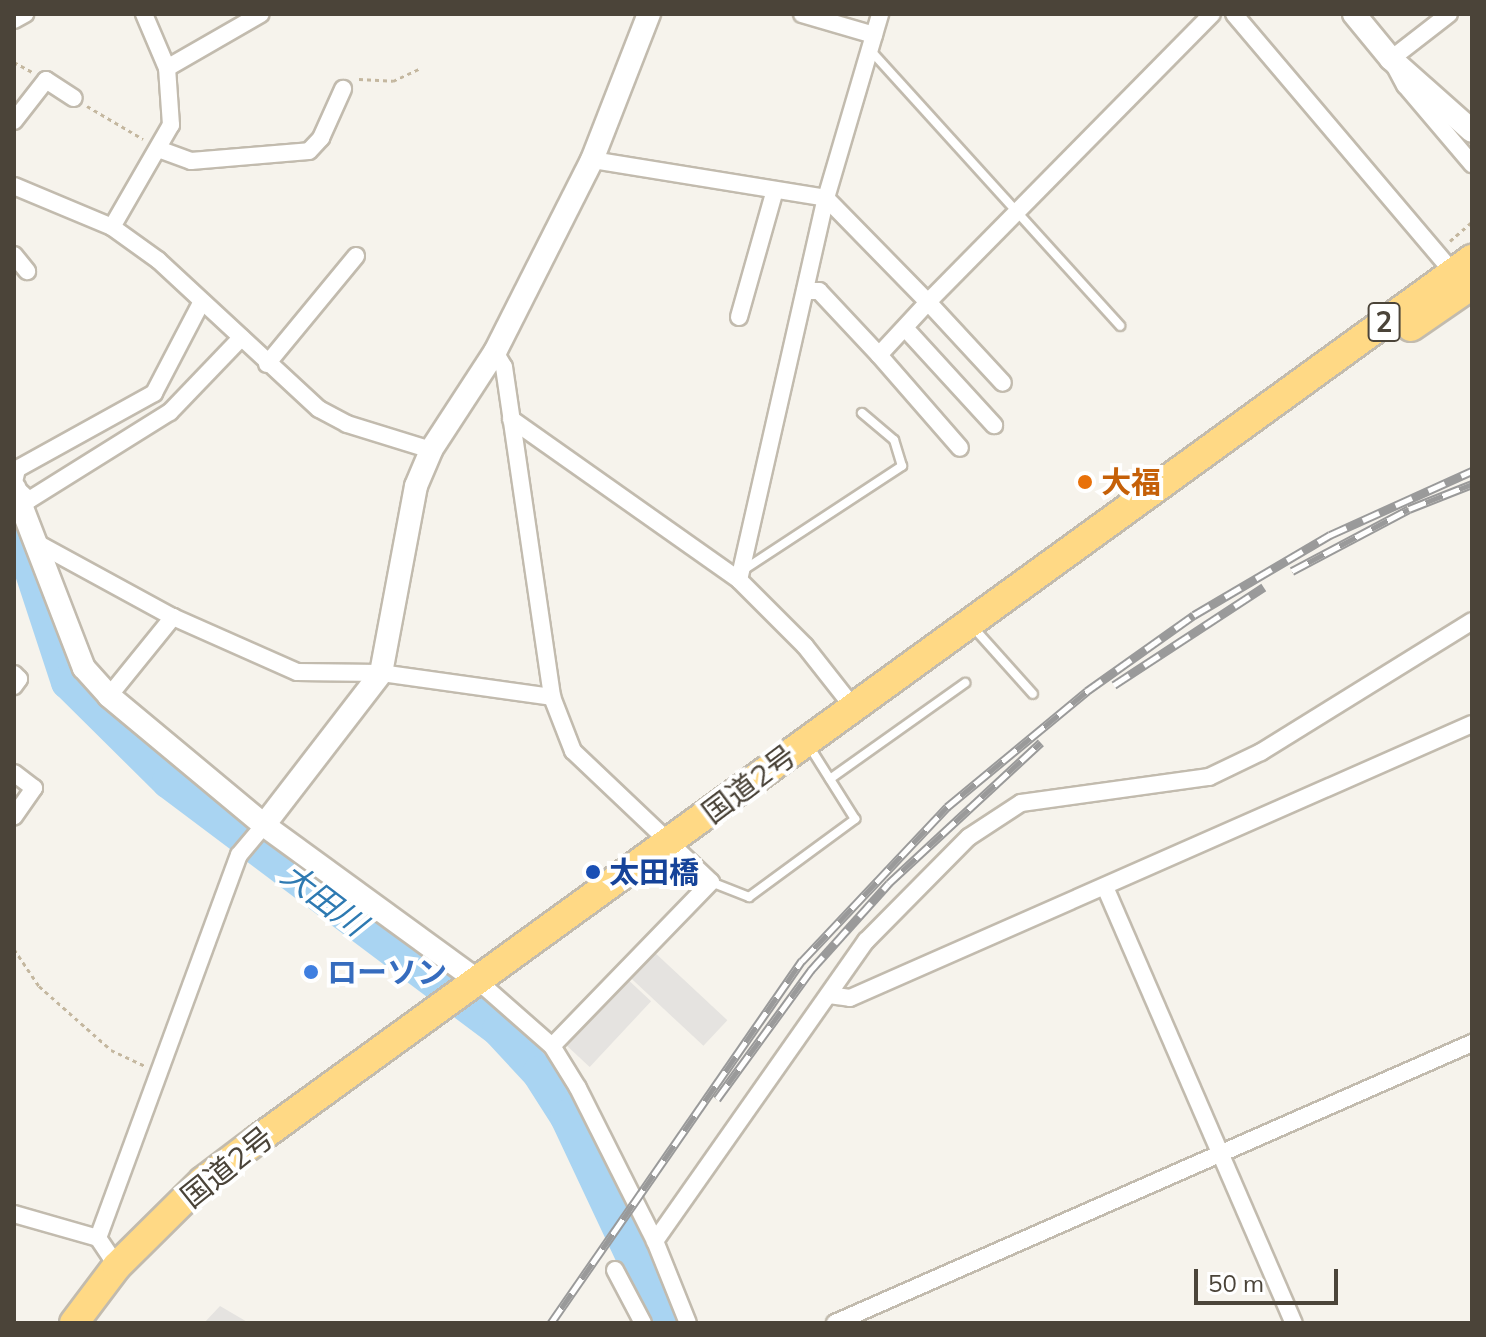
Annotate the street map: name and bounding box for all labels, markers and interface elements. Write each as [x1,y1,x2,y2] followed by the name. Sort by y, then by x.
[1366,298,1402,346] road number: 2
[1101,464,1161,500] place label: 大福
[1076,473,1094,491] marker: 大福
[695,737,803,831] street label: 国道2号
[609,854,699,890] place label: 太田橋
[274,855,374,943] water label: 大田川
[584,863,602,881] marker: 太田橋
[327,954,447,990] place label: ローソン
[302,963,320,981] marker: ローソン
[174,1119,280,1215] street label: 国道2号
[1198,1253,1342,1303] scale bar
[1208,1268,1264,1298] text: 50 m

